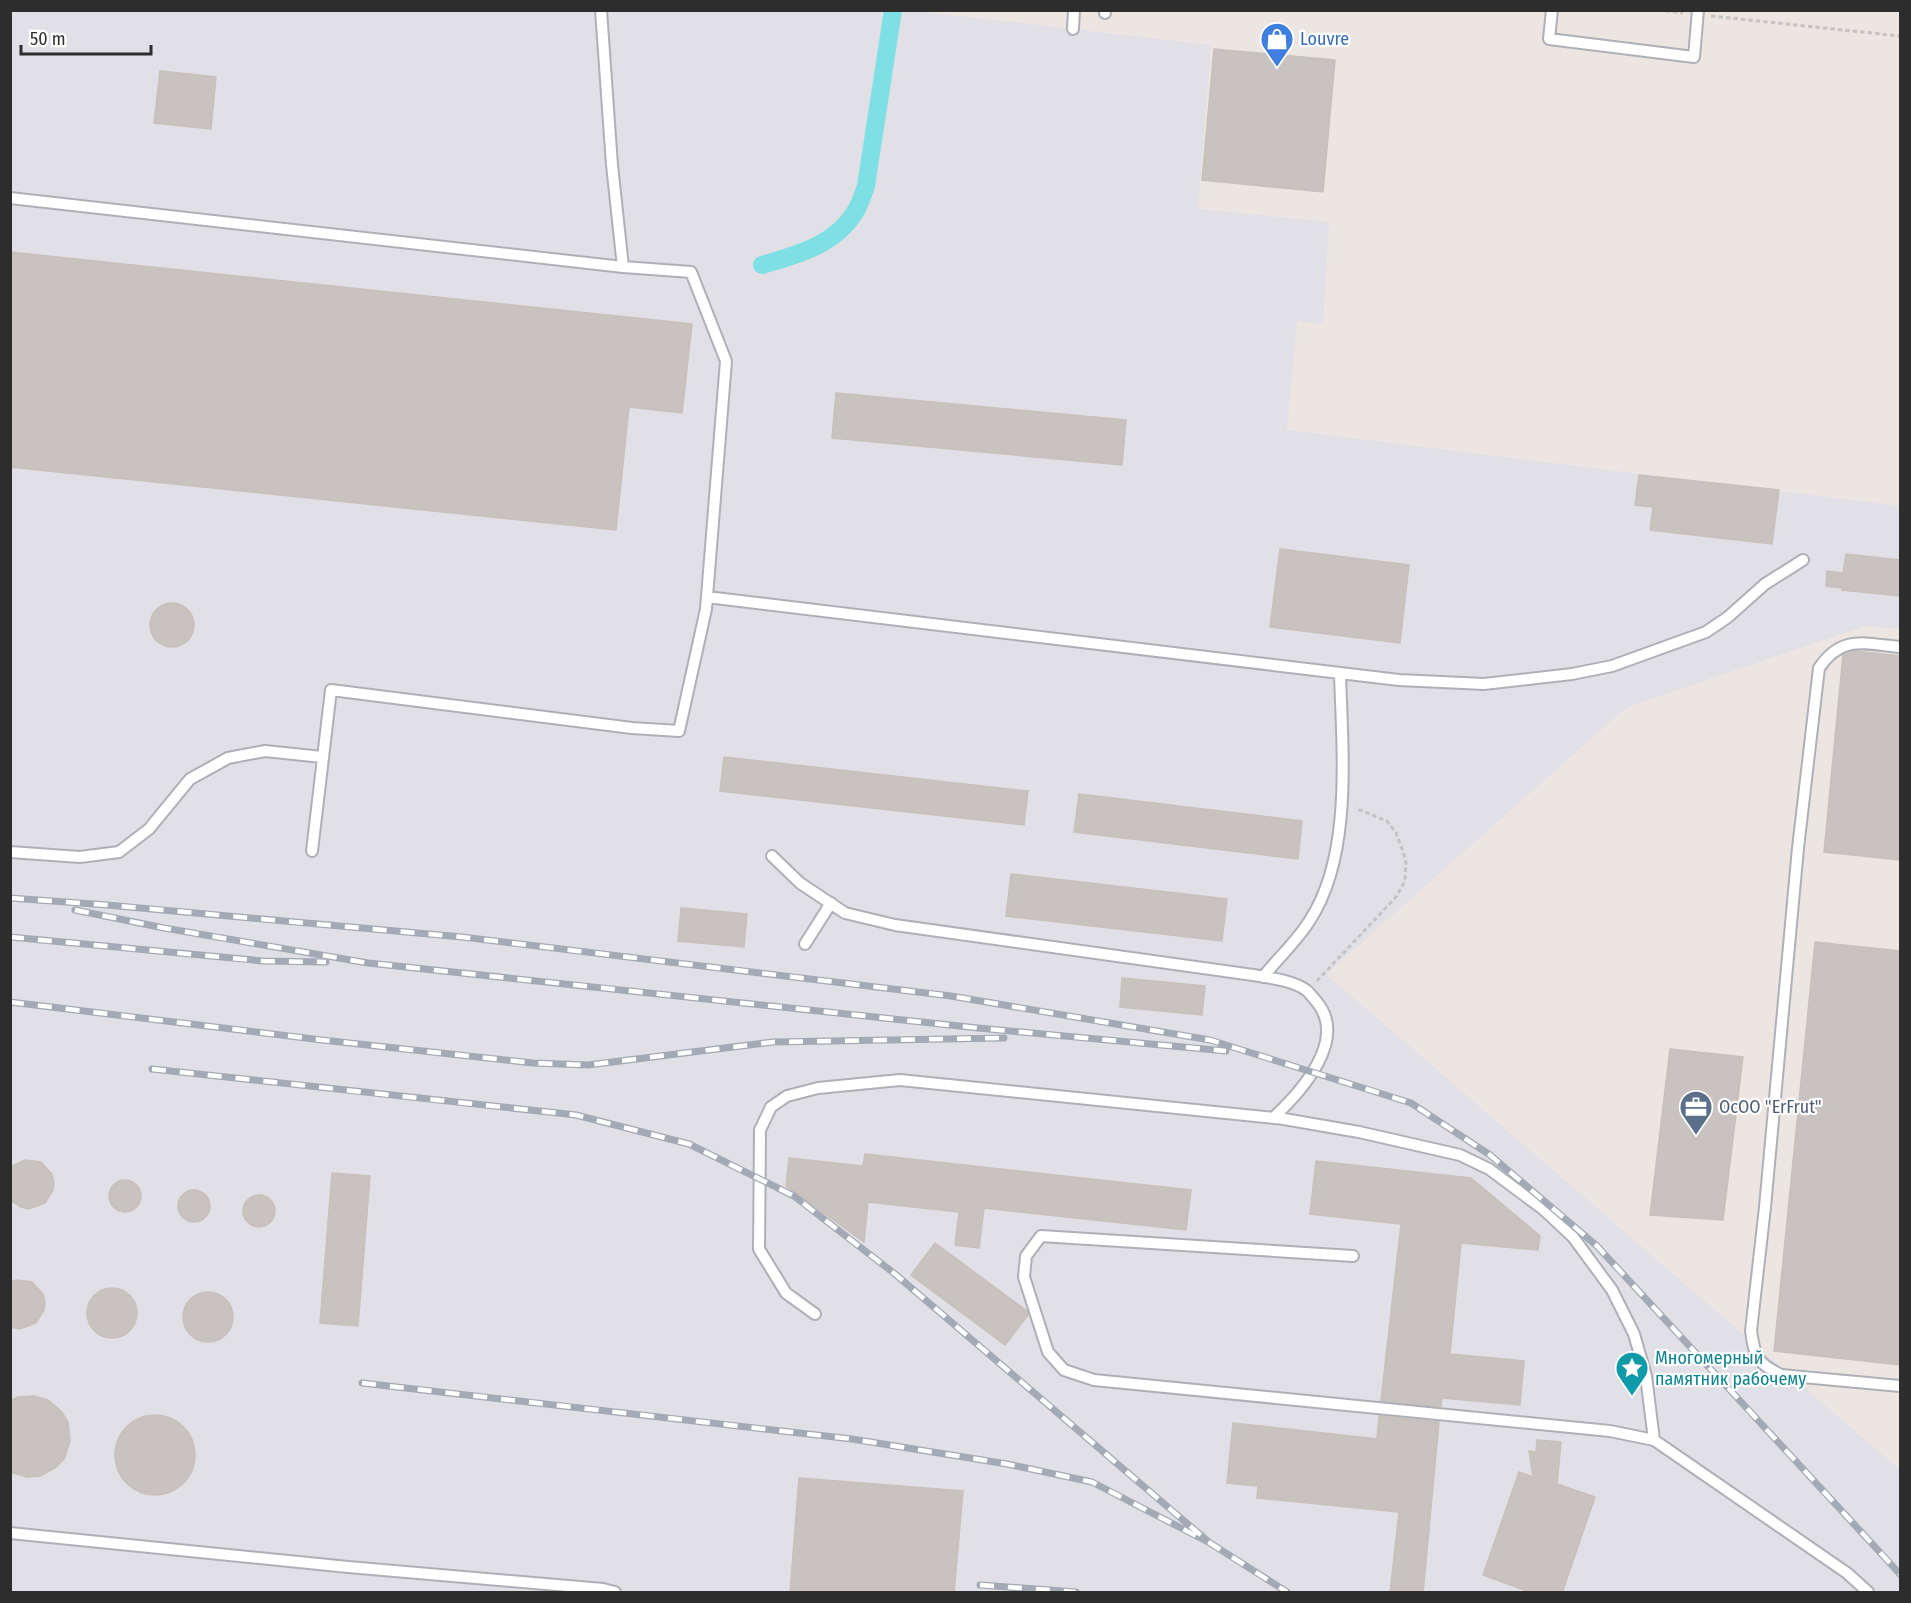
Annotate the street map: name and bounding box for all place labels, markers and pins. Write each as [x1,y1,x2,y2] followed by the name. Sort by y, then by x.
[1259,21,1295,68] shop icon: Louvre
[1300,28,1349,50] place label: Louvre
[1678,1089,1714,1136] office icon: ОсОО "ErFrut"
[1719,1096,1822,1118] place label: ОсОО "ErFrut"
[1655,1347,1806,1390] place label: Многомерный памятник рабочему
[1614,1350,1650,1397] place icon: Многомерный памятник рабочему

